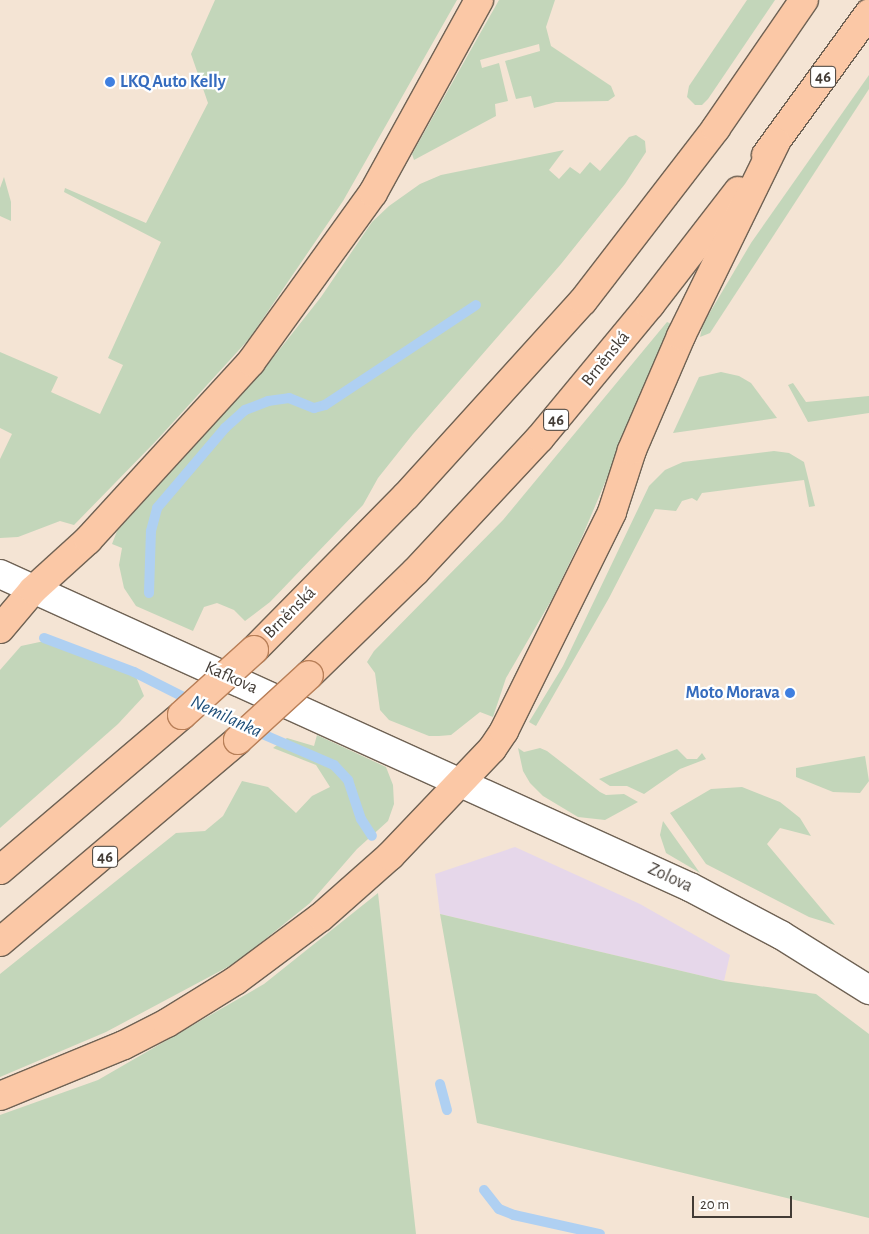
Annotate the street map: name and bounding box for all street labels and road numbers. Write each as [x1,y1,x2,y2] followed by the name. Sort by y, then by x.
[809,64,837,90] road number: 46
[577,327,635,391] street label: Brněnská
[542,406,570,434] road number: 46
[259,582,321,644] street label: Brněnská
[201,657,261,699] street label: Kafkova
[91,844,119,870] road number: 46
[644,858,696,898] street label: Zolova

